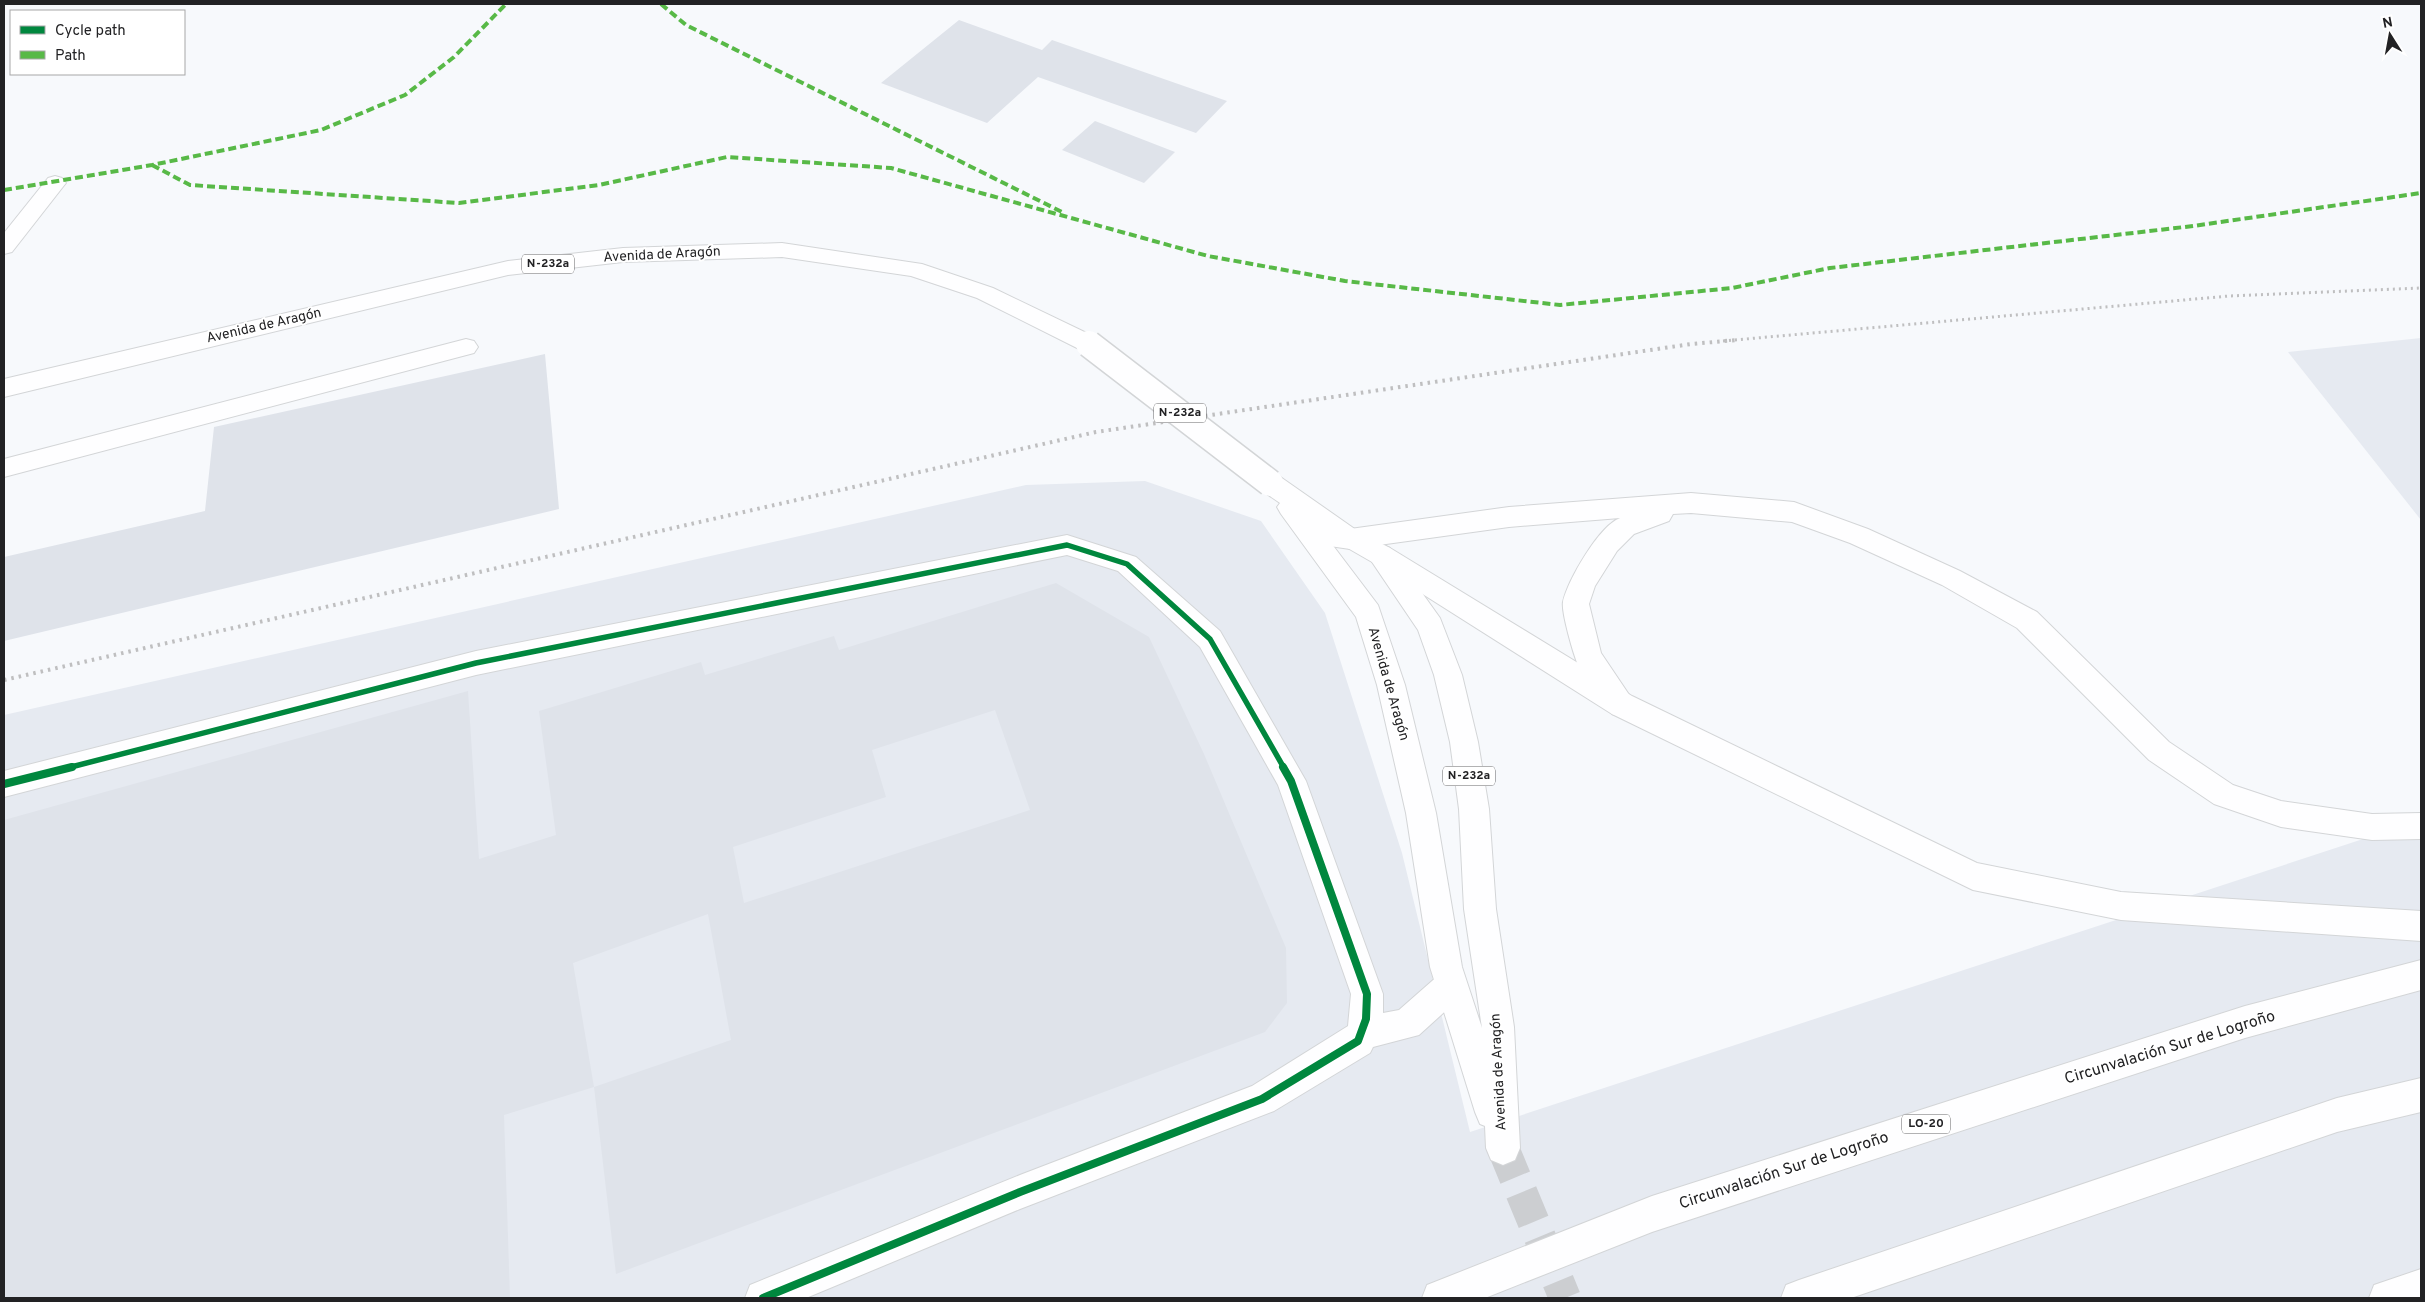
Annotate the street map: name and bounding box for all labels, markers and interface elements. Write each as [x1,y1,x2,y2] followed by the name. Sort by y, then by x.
[10,10,185,75] legend
[2365,10,2415,60] north arrow
[2381,14,2394,33] text: N
[55,22,126,41] text: Cycle path
[55,47,86,66] text: Path
[603,243,721,267] street label: Avenida de Aragón
[522,254,574,274] road number: N-232a
[205,305,323,347] street label: Avenida de Aragón
[1154,403,1206,422] road number: N-232a
[1364,625,1412,743] street label: Avenida de Aragón
[1443,766,1495,786] road number: N-232a
[2062,1006,2278,1090] street label: Circunvalación Sur de Logroño
[1487,1013,1511,1131] street label: Avenida de Aragón
[1902,1114,1950,1134] road number: LO-20
[1677,1128,1891,1214] street label: Circunvalación Sur de Logroño

